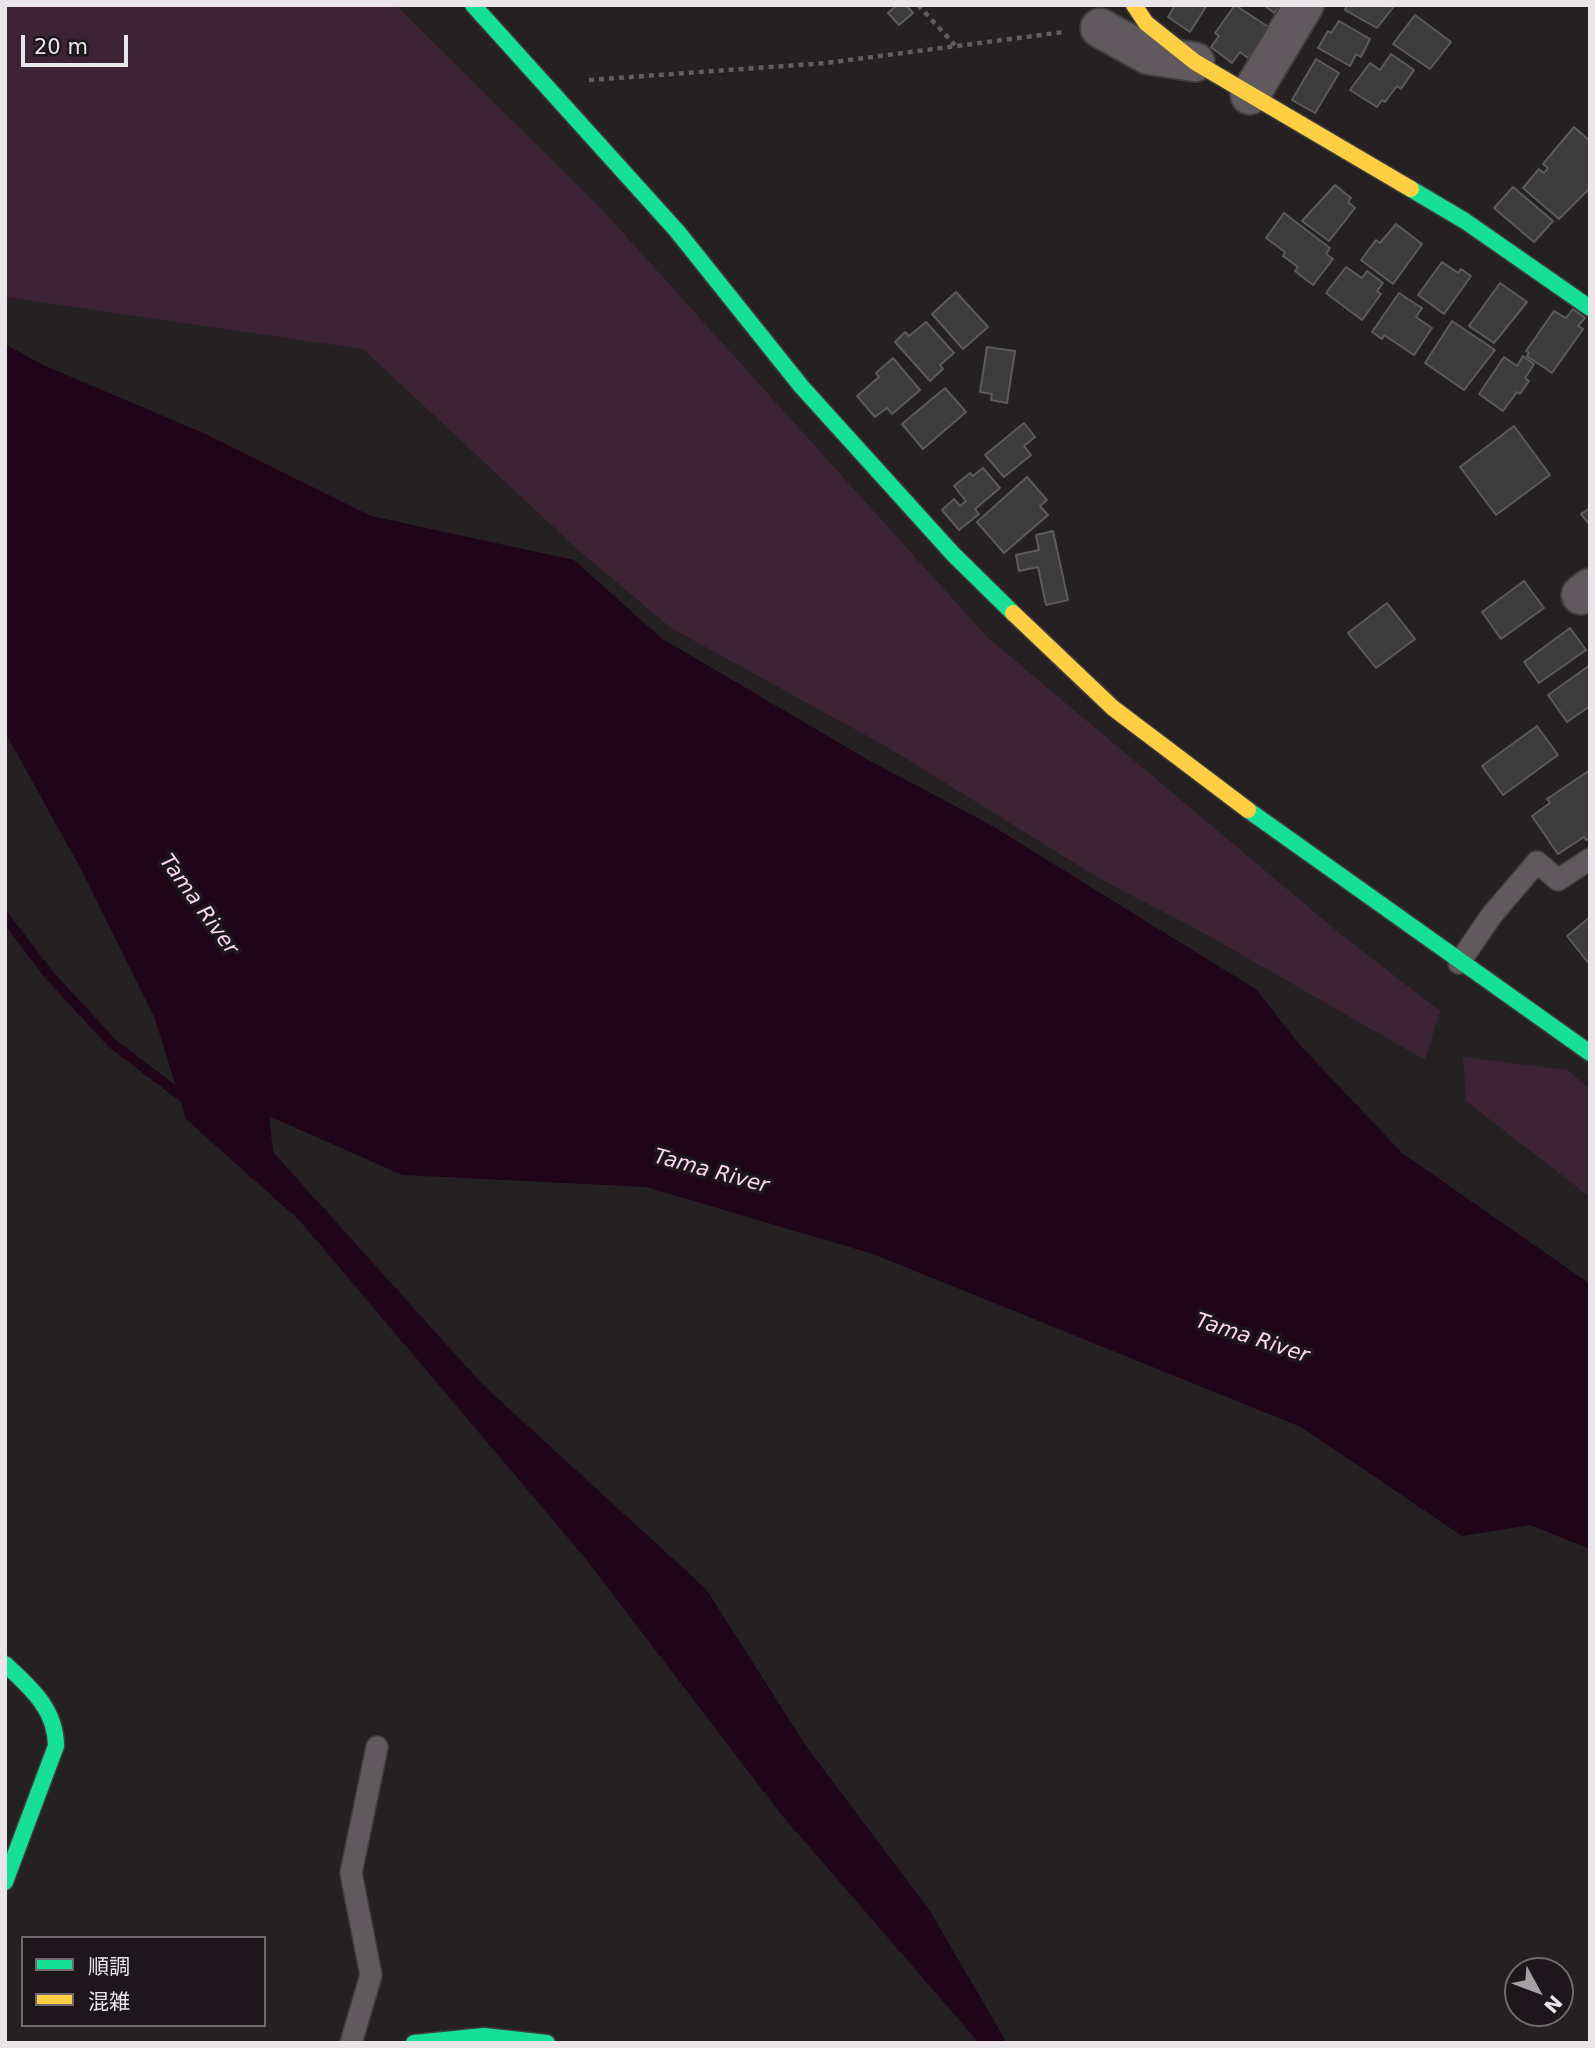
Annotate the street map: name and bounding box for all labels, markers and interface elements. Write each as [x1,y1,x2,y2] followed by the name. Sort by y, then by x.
[24,21,131,65] scale bar
[34,35,88,59] text: 20 m
[153,850,243,960] water label: Tama River
[651,1145,771,1199] water label: Tama River
[1192,1309,1312,1369] water label: Tama River
[21,1936,266,2027] legend
[88,1955,130,1979] text: 順調
[1504,1957,1574,2027] north arrow
[88,1990,130,2014] text: 混雑
[1540,1991,1567,2018] text: N

